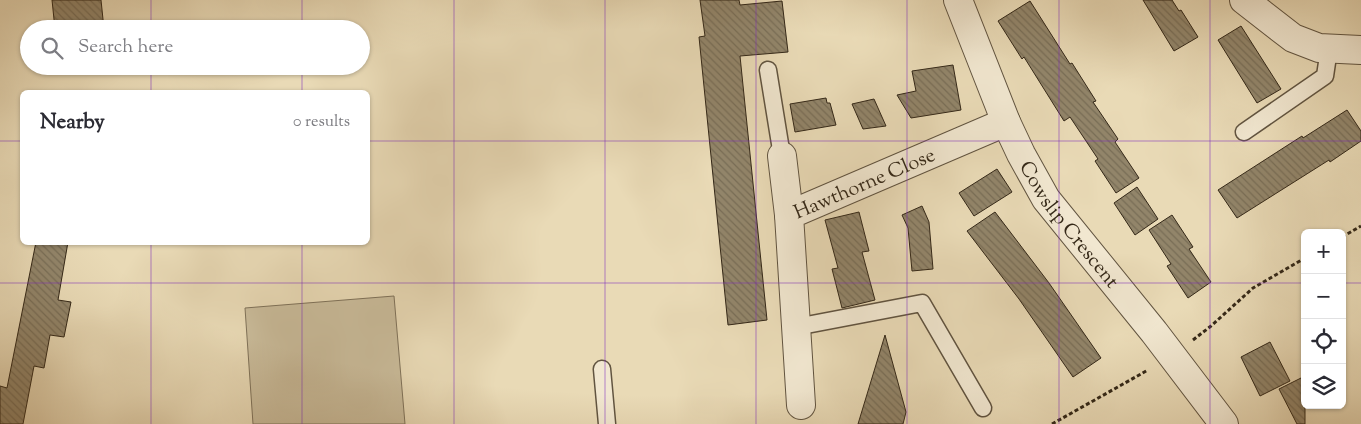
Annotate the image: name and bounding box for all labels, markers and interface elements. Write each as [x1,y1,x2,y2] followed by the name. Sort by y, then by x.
[20,20,370,75] search box
[38,34,66,62] icon: search
[78,34,173,61] text: Search here
[40,108,105,138] text: Nearby
[293,111,350,134] text: 0 results
[790,142,940,228] street label: Hawthorne Close
[1011,156,1125,296] street label: Cowslip Crescent
[1301,229,1346,409] map controls
[1301,229,1346,274] button: +
[1301,274,1346,319] button: −
[1301,319,1346,364] button: locate
[1301,364,1346,409] button: layers

